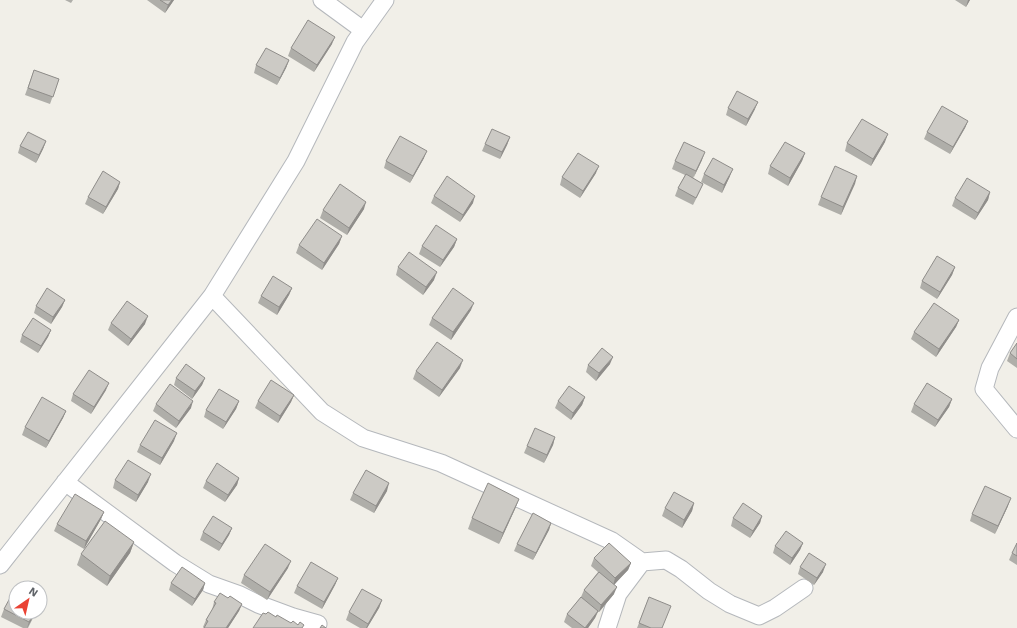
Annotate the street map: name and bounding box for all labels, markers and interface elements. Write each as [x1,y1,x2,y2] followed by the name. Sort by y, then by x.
[8,580,48,620] north arrow
[26,584,40,600] text: N

